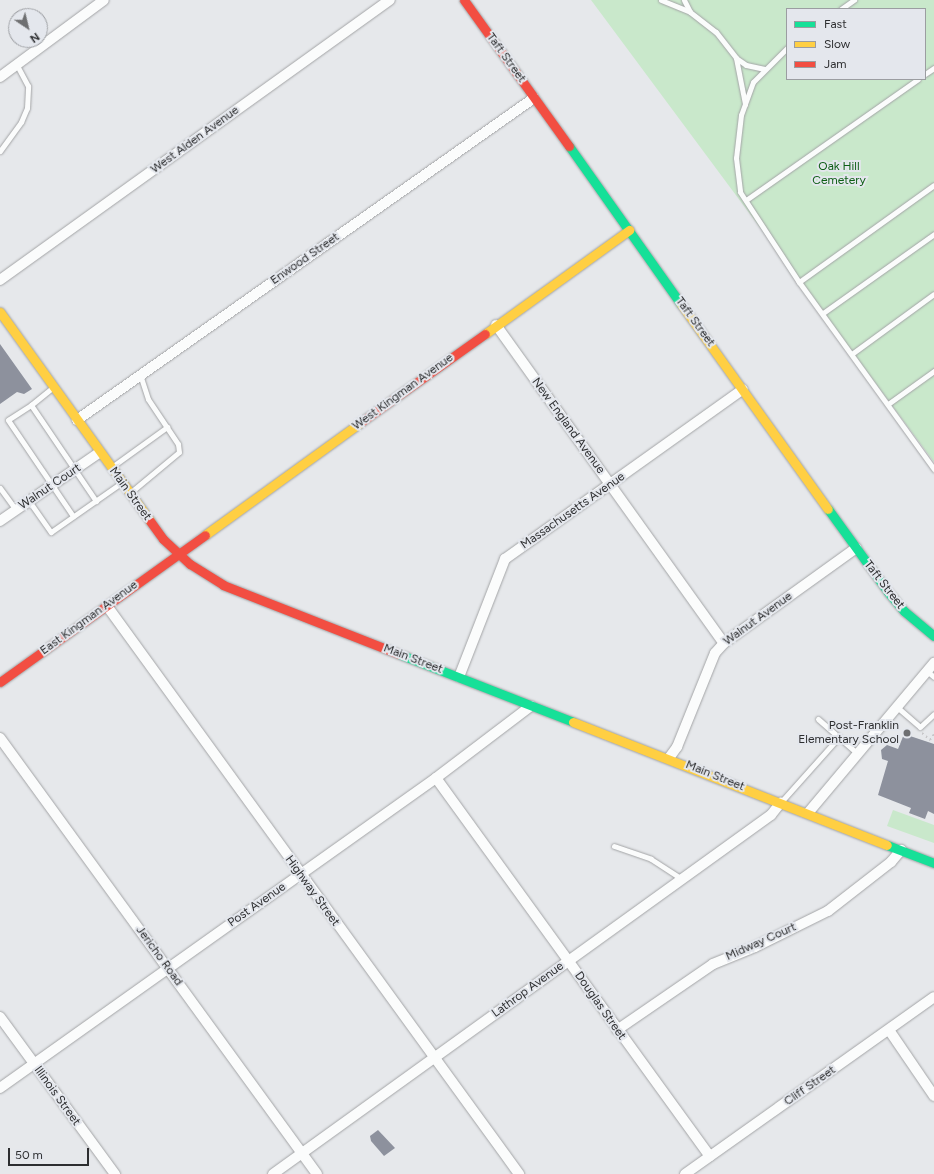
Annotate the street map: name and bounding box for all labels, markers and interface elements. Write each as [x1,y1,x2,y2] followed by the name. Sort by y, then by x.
[8,8,48,48] north arrow
[786,8,926,80] legend
[824,17,847,31] text: Fast
[27,30,42,45] text: N
[483,30,529,86] street label: Taft Street
[824,37,850,51] text: Slow
[824,57,847,71] text: Jam
[148,103,242,177] street label: West Alden Avenue
[812,160,866,188] park label: Oak Hill Cemetery
[268,230,342,288] street label: Enwood Street
[672,294,718,350] street label: Taft Street
[350,351,456,433] street label: West Kingman Avenue
[528,375,608,477] street label: New England Avenue
[16,461,84,513] street label: Walnut Court
[106,465,154,523] street label: Main Street
[518,470,628,552] street label: Massachusetts Avenue
[861,558,907,612] street label: Taft Street
[38,578,140,658] street label: East Kingman Avenue
[721,589,795,649] street label: Walnut Avenue
[381,641,445,677] street label: Main Street
[798,719,899,747] place label: Post-Franklin Elementary School
[902,728,912,738] marker: Post-Franklin Elementary School
[683,758,747,794] street label: Main Street
[282,853,342,929] street label: Highway Street
[225,880,289,930] street label: Post Avenue
[724,920,798,964] street label: Midway Court
[133,923,185,989] street label: Jericho Road
[489,959,567,1021] street label: Lathrop Avenue
[571,969,629,1043] street label: Douglas Street
[31,1063,83,1129] street label: Illinois Street
[782,1063,838,1109] street label: Cliff Street
[10,1140,91,1166] scale bar
[15,1148,43,1162] text: 50 m

